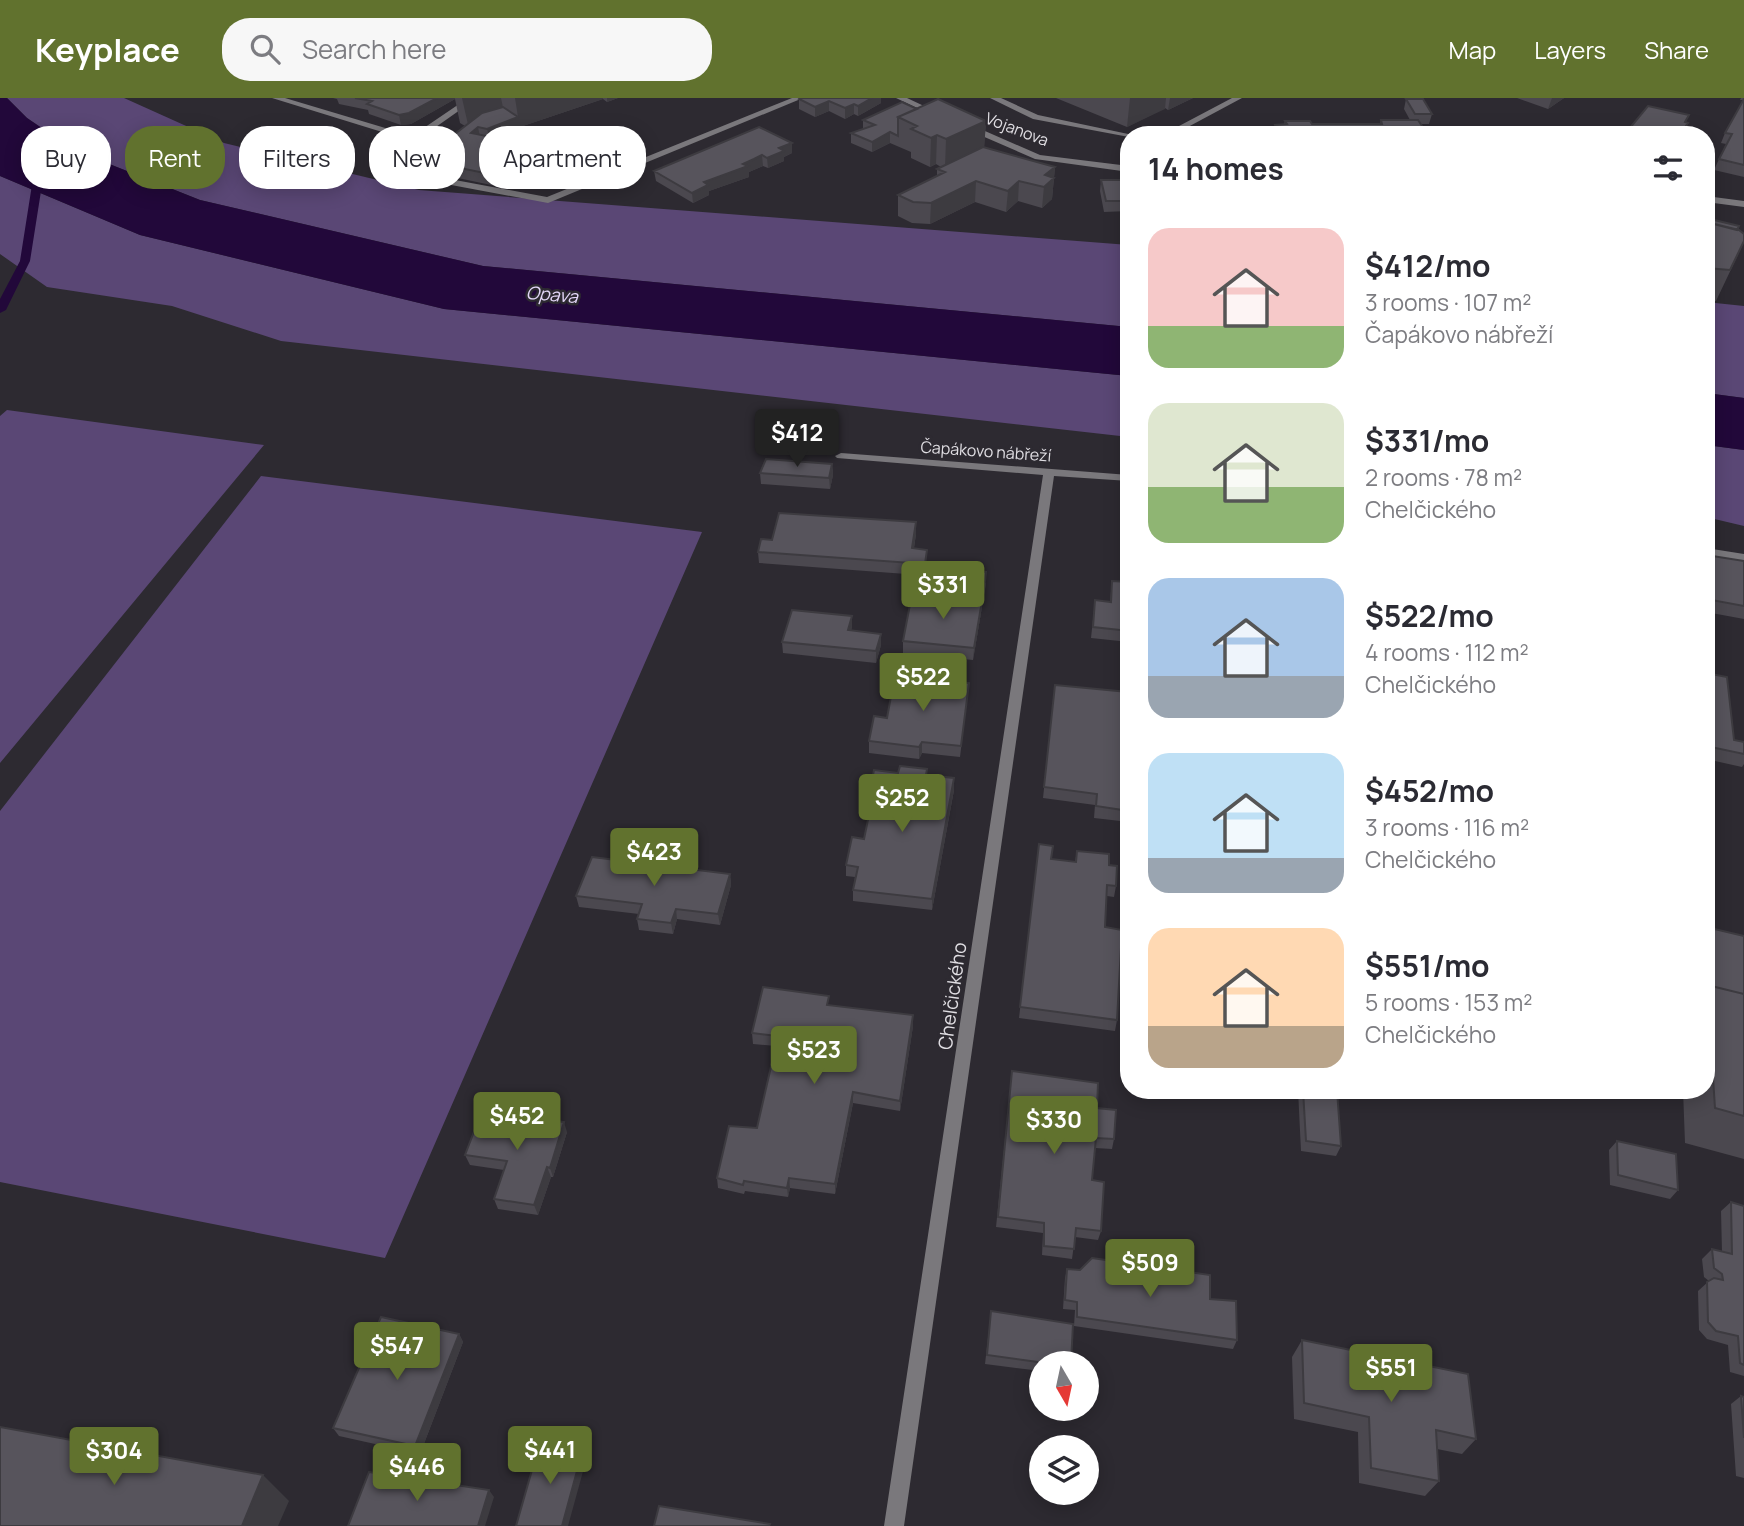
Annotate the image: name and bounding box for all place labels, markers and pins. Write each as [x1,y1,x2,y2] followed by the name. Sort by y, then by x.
[756,410,838,469] pin: $412
[902,561,984,621] pin: $331
[882,654,964,713] pin: $522
[861,774,943,834] pin: $252
[613,828,695,888] pin: $423
[773,1026,855,1086] pin: $523
[476,1093,558,1152] pin: $452
[1013,1096,1095,1156] pin: $330
[1109,1240,1191,1299] pin: $509
[356,1322,438,1382] pin: $547
[1350,1344,1432,1404] pin: $551
[509,1426,591,1486] pin: $441
[73,1428,155,1487] pin: $304
[376,1444,458,1503] pin: $446

